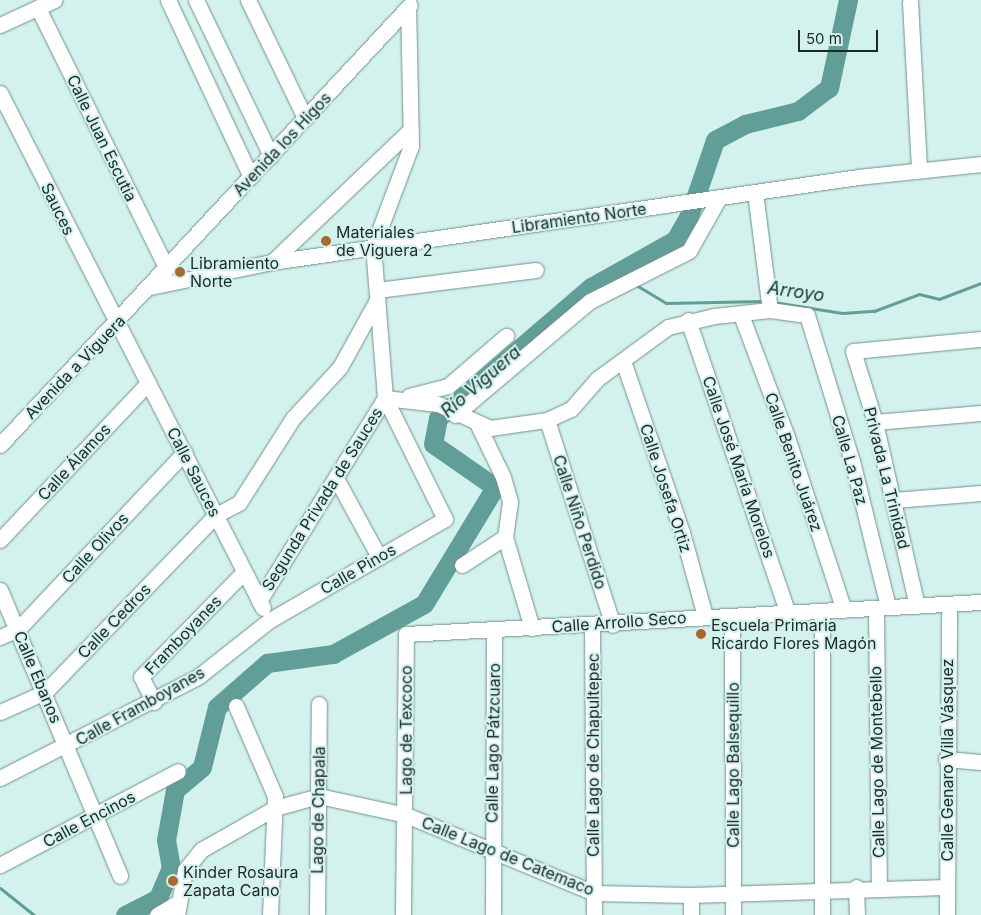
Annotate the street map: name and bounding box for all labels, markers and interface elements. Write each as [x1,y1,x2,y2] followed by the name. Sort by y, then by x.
[801,20,881,52] scale bar
[806,29,842,48] text: 50 m
[63,72,141,204] street label: Calle Juan Escutia
[229,88,335,200] street label: Avenida los Higos
[37,180,79,238] street label: Sauces
[510,199,648,237] street label: Libramiento Norte
[336,222,432,260] place label: Materiales de Viguera 2
[320,235,332,247] marker: Materiales de Viguera 2
[190,253,279,291] place label: Libramiento Norte
[174,266,186,278] marker: Libramiento Norte
[766,277,826,307] water label: Arroyo
[21,311,129,423] street label: Avenida a Viguera
[437,342,525,422] water label: Río Viguera
[699,373,779,561] street label: Calle José María Morelos
[761,390,827,534] street label: Calle Benito Juárez
[258,404,386,594] street label: Segunda Privada de Sauces
[860,405,914,551] street label: Privada La Trinidad
[828,413,872,507] street label: Calle La Paz
[33,420,115,504] street label: Calle Álamos
[636,421,696,555] street label: Calle Josefa Ortiz
[163,424,225,520] street label: Calle Sauces
[549,452,611,592] street label: Calle Niño Perdido
[58,509,132,587] street label: Calle Olivos
[317,540,399,598] street label: Calle Pinos
[73,579,155,663] street label: Calle Cedros
[141,592,225,678] street label: Framboyanes
[551,608,687,636] street label: Calle Arrollo Seco
[711,615,876,653] place label: Escuela Primaria Ricardo Flores Magón
[10,628,66,726] street label: Calle Ebanos
[695,628,707,640] marker: Escuela Primaria Ricardo Flores Magón
[583,653,603,857] street label: Calle Lago de Chapultepec
[937,659,957,861] street label: Calle Genaro Villa Vásquez
[72,663,208,749] street label: Calle Framboyanes
[482,663,504,823] street label: Calle Lago Pátzcuaro
[396,665,416,795] street label: Lago de Texcoco
[866,666,888,858] street label: Calle Lago de Montebello
[723,682,743,848] street label: Calle Lago Balsequillo
[307,746,329,874] street label: Lago de Chapala
[40,787,138,851] street label: Calle Encinos
[419,813,597,899] street label: Calle Lago de Catemaco
[183,862,299,900] place label: Kinder Rosaura Zapata Cano
[167,875,179,887] marker: Kinder Rosaura Zapata Cano

